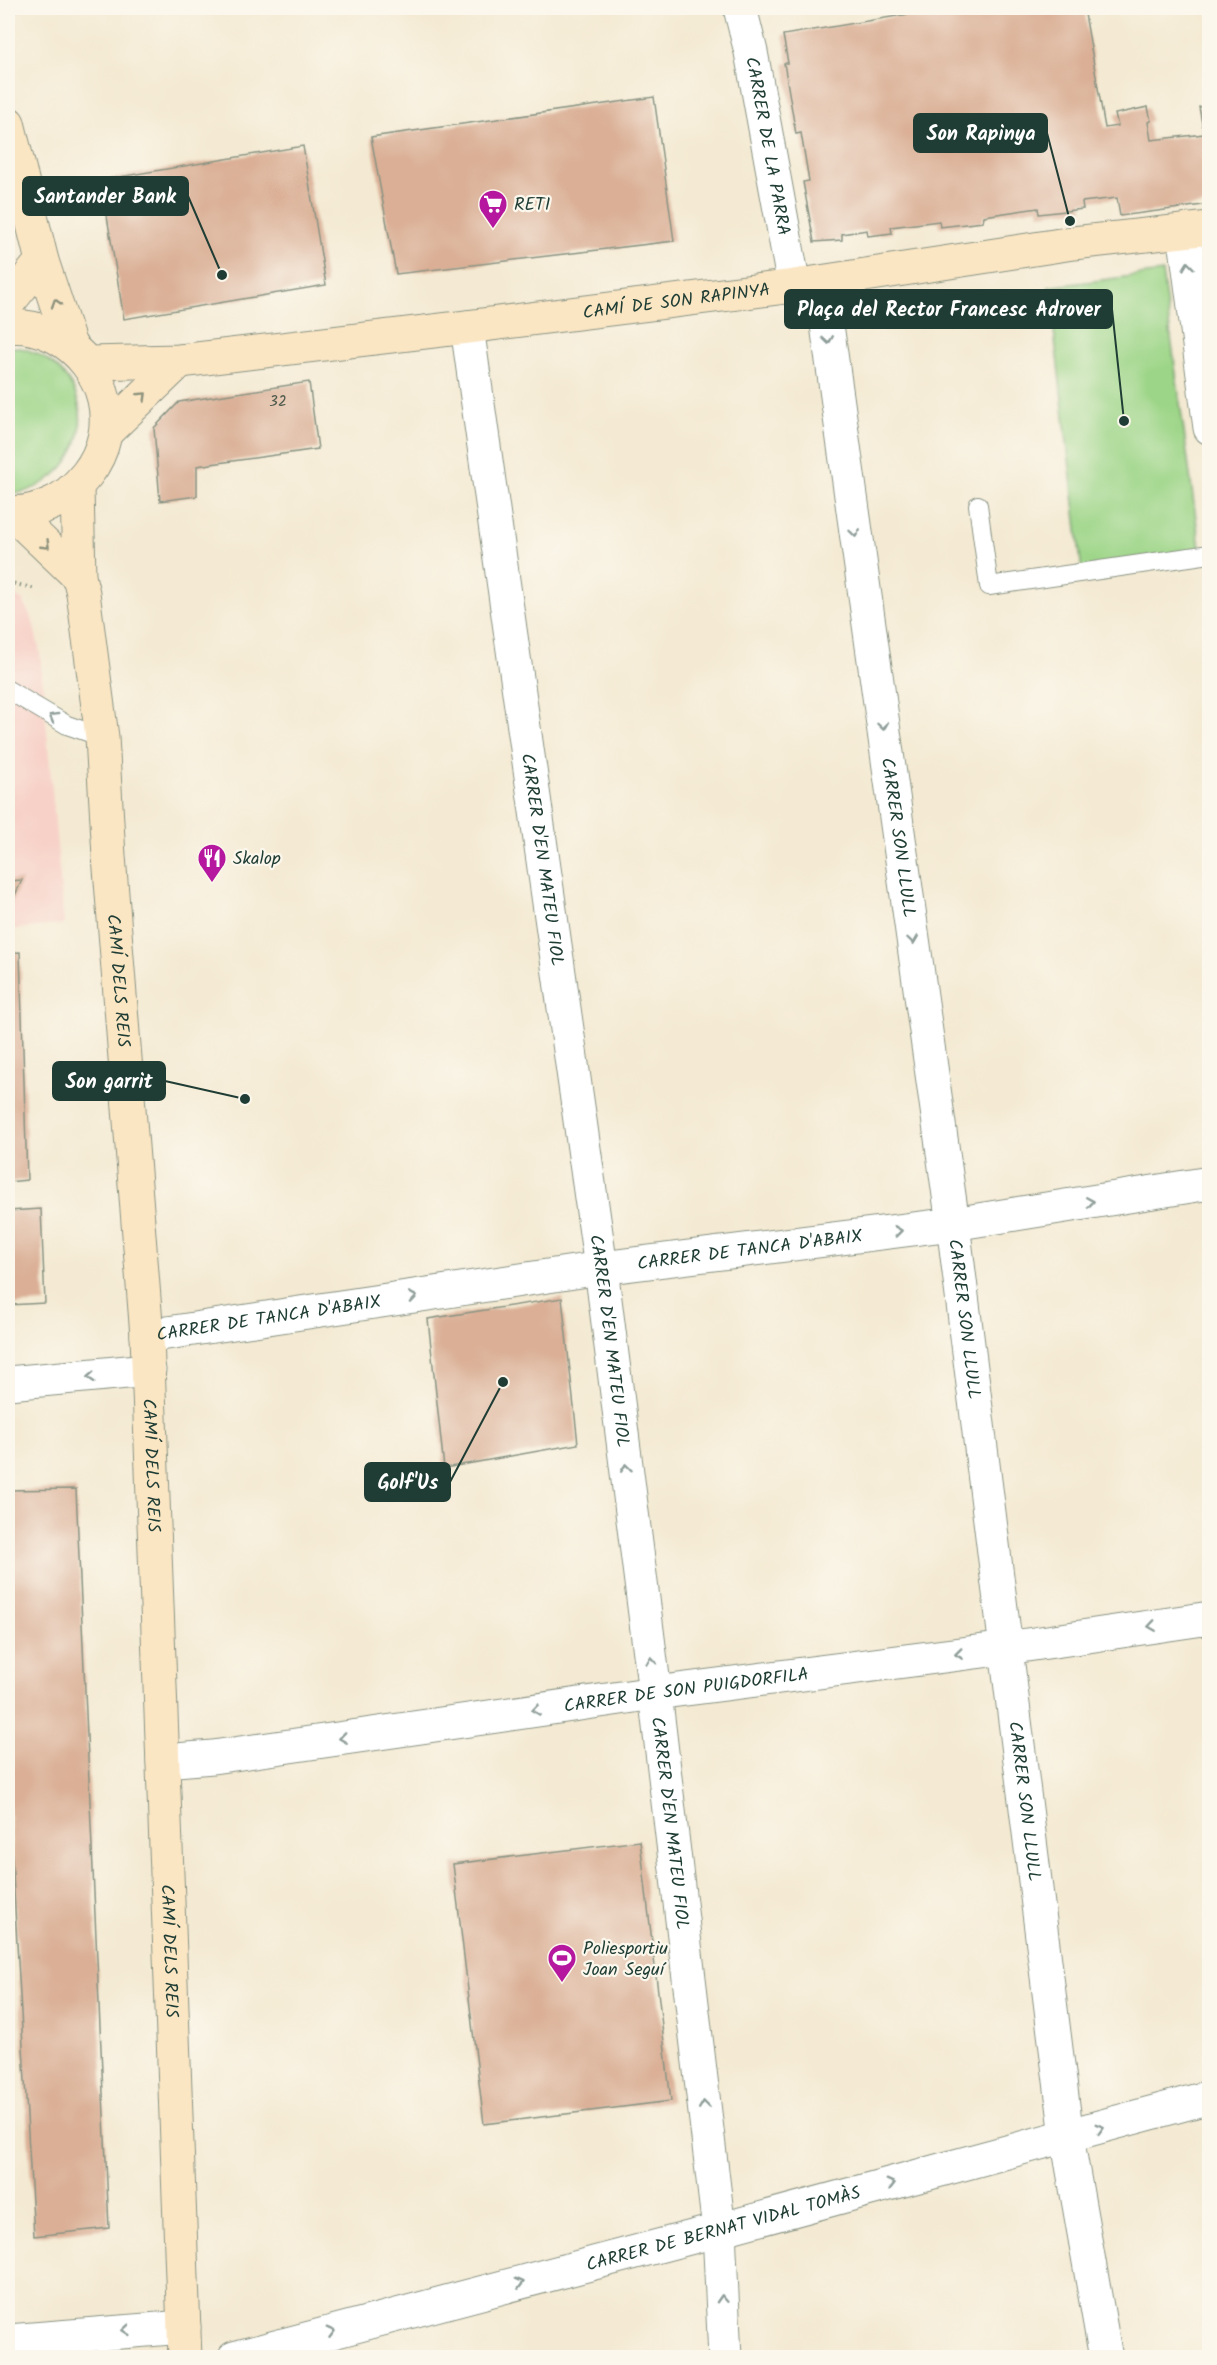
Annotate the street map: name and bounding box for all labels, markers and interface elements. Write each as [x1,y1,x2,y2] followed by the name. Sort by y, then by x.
[736,55,797,238] street label: CARRER DE LA PARRA
[914,114,1047,152] callout: Son Rapinya
[927,119,1035,151] text: Son Rapinya
[23,177,188,215] callout: Santander Bank
[34,182,177,214] text: Santander Bank
[477,188,509,230] supermarket icon: RETI
[514,191,550,220] place label: RETI
[1183,261,1195,270] one-way arrow
[581,276,772,328] street label: CAMÍ DE SON RAPINYA
[785,290,1112,328] callout: Plaça del Rector Francesc Adrover
[797,295,1101,327] text: Plaça del Rector Francesc Adrover
[51,298,63,309] one-way arrow
[822,335,834,344] one-way arrow
[269,390,287,414] house number: 32
[136,392,146,403] one-way arrow
[849,528,861,537] one-way arrow
[39,538,49,549] one-way arrow
[49,713,59,724] one-way arrow
[876,721,888,730] one-way arrow
[512,752,571,968] street label: CARRER D'EN MATEU FIOL
[872,756,923,920] street label: CARRER SON LLULL
[196,842,228,884] restaurant icon: Skalop
[233,845,281,874] place label: Skalop
[98,913,137,1049] street label: CAMÍ DELS REIS
[906,935,918,944] one-way arrow
[53,1062,165,1100] callout: Son garrit
[65,1067,154,1099] text: Son garrit
[1086,1196,1095,1208] one-way arrow
[636,1222,865,1279] street label: CARRER DE TANCA D'ABAIX
[893,1225,902,1238] one-way arrow
[580,1233,637,1449] street label: CARRER D'EN MATEU FIOL
[939,1237,988,1401] street label: CARRER SON LLULL
[155,1288,384,1350] street label: CARRER DE TANCA D'ABAIX
[408,1291,418,1303] one-way arrow
[86,1370,95,1383] one-way arrow
[133,1398,167,1533] street label: CAMÍ DELS REIS
[365,1463,450,1501] callout: Golf'Us
[621,1463,633,1472] one-way arrow
[378,1468,439,1500] text: Golf'Us
[1147,1620,1156,1632] one-way arrow
[954,1648,963,1660] one-way arrow
[645,1657,658,1666] one-way arrow
[562,1661,810,1722] street label: CARRER DE SON PUIGDORFILA
[532,1704,541,1716] one-way arrow
[642,1715,696,1932] street label: CARRER D'EN MATEU FIOL
[999,1720,1048,1883] street label: CARRER SON LLULL
[339,1732,348,1744] one-way arrow
[151,1884,185,2019] street label: CAMÍ DELS REIS
[583,1935,668,1985] place label: Poliesportiu Joan Seguí
[546,1942,578,1984] sports icon: Poliesportiu Joan Seguí
[698,2100,711,2110] one-way arrow
[1094,2123,1104,2135] one-way arrow
[583,2179,864,2280] street label: CARRER DE BERNAT VIDAL TOMÀS
[886,2179,896,2192] one-way arrow
[515,2277,525,2290] one-way arrow
[716,2295,729,2304] one-way arrow
[121,2323,131,2336] one-way arrow
[325,2327,336,2339] one-way arrow

